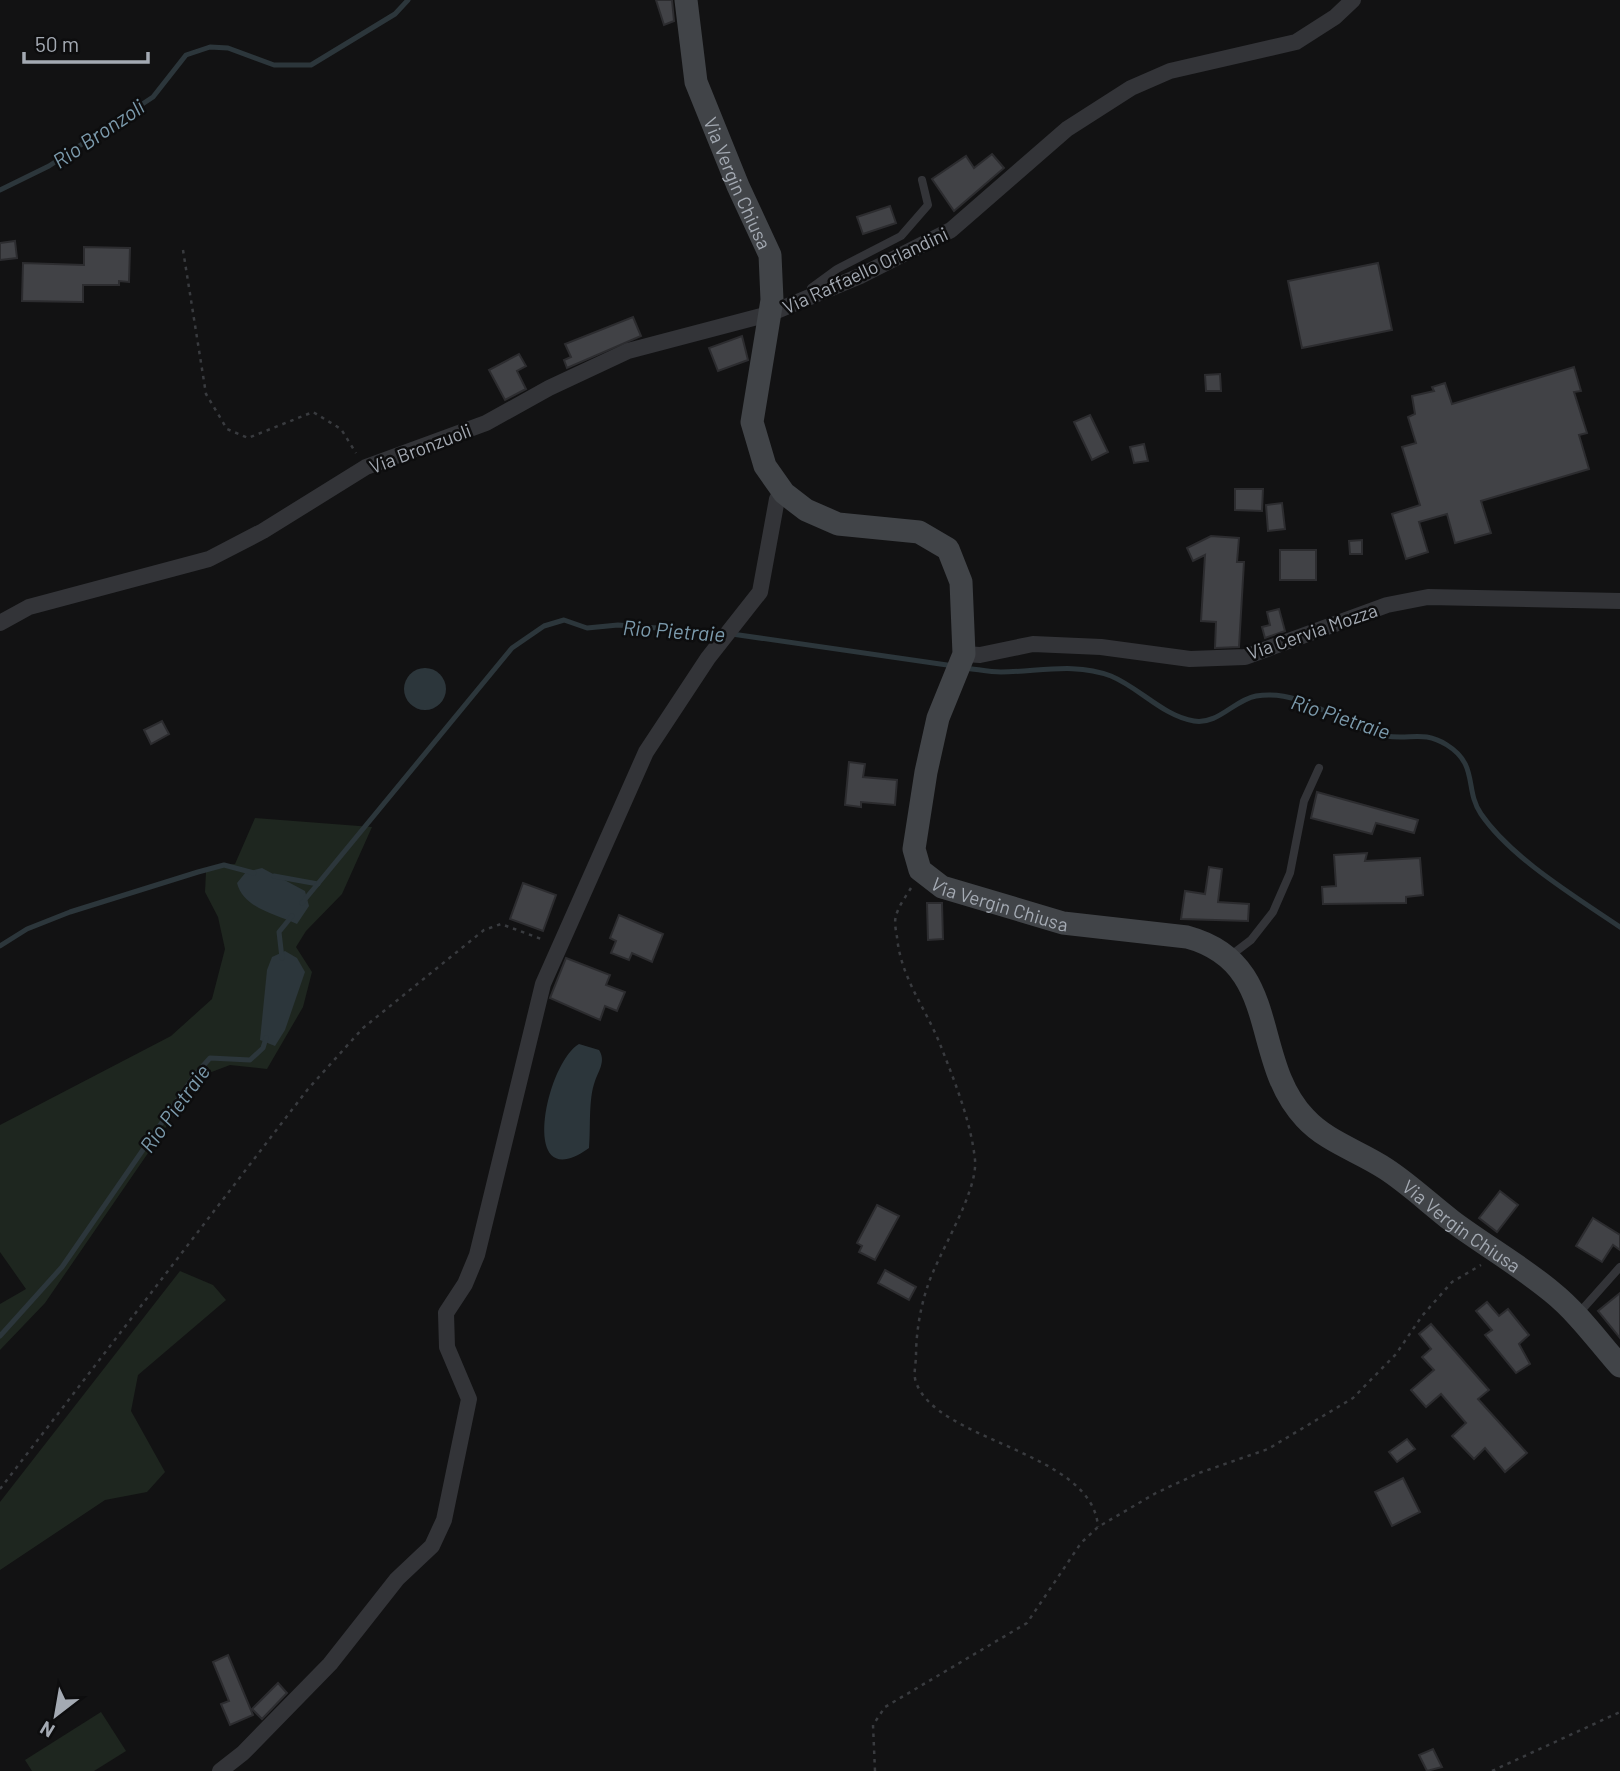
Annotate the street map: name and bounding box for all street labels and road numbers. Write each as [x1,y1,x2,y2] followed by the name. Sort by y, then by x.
[700,114,777,253] street label: Via Vergin Chiusa
[779,222,951,318] street label: Via Raffaello Orlandini
[366,418,474,478] street label: Via Bronzuoli
[1244,598,1380,664] street label: Via Cervia Mozza
[927,872,1069,935] street label: Via Vergin Chiusa
[1398,1174,1526,1277] street label: Via Vergin Chiusa

